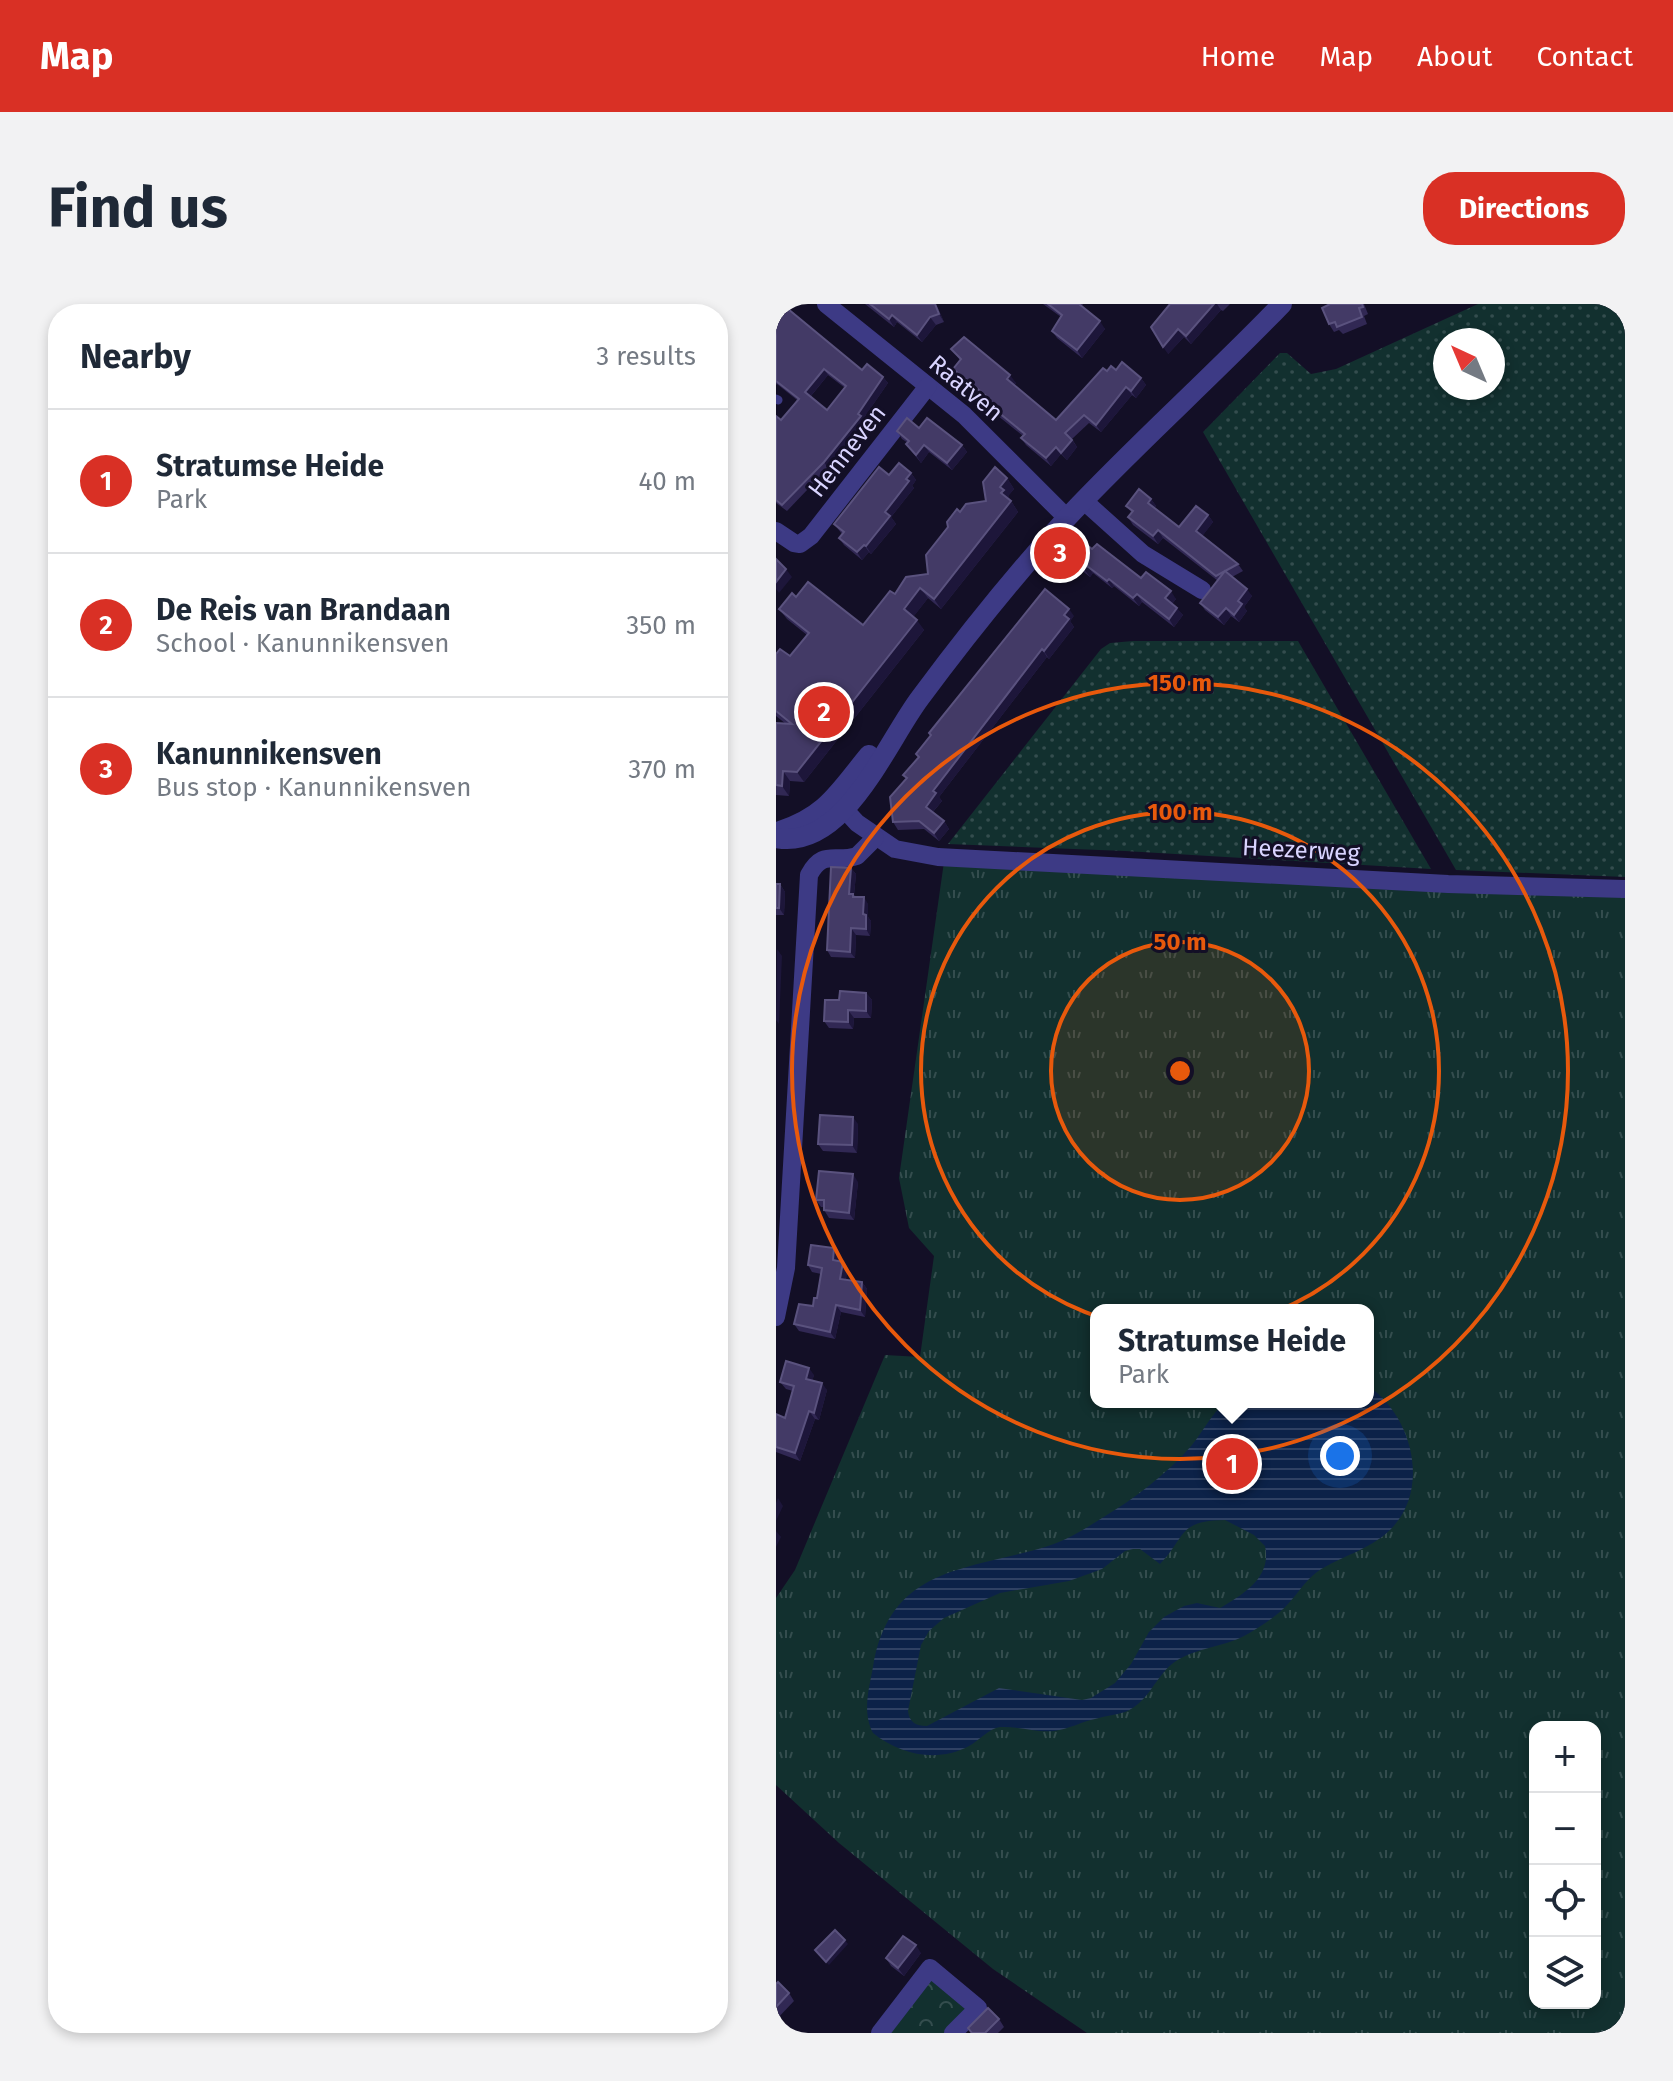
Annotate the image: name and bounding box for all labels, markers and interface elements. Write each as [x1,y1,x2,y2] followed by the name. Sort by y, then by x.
[40,33,113,79] text: Map
[1201,40,1275,73] text: Home
[1319,40,1373,73] text: Map
[1417,40,1492,73] text: About
[1536,40,1633,73] text: Contact
[1423,172,1625,245] button: Directions
[48,175,228,242] text: Find us
[1433,328,1505,400] north arrow
[80,336,191,377] text: Nearby
[596,341,696,372] text: 3 results
[923,349,1009,427] street label: Raatven
[802,399,892,503] street label: Henneven
[156,448,384,484] text: Stratumse Heide
[100,466,112,497] text: 1
[638,466,696,497] text: 40 m
[156,484,207,515] text: Park
[1034,523,1086,583] pin: 3
[156,592,451,628] text: De Reis van Brandaan
[99,610,113,641] text: 2
[626,610,696,641] text: 350 m
[156,628,450,659] text: School · Kanunnikensven
[1148,669,1212,697] text: 150 m
[798,682,850,742] pin: 2
[156,736,382,772] text: Kanunnikensven
[99,754,113,785] text: 3
[628,754,696,785] text: 370 m
[156,772,471,803] text: Bus stop · Kanunnikensven
[1147,798,1213,826] text: 100 m
[1241,833,1361,867] street label: Heezerweg
[1154,928,1206,956] text: 50 m
[1166,1057,1194,1085] centre of rings
[1090,1304,1374,1408] popup
[1118,1323,1346,1359] text: Stratumse Heide
[1118,1359,1169,1390] text: Park
[1206,1434,1258,1494] pin: 1
[1320,1436,1360,1476] your location
[1529,1721,1601,2009] map controls
[1529,1721,1601,1793] button: +
[1529,1793,1601,1865] button: −
[1529,1865,1601,1937] button: locate
[1529,1937,1601,2009] button: layers

